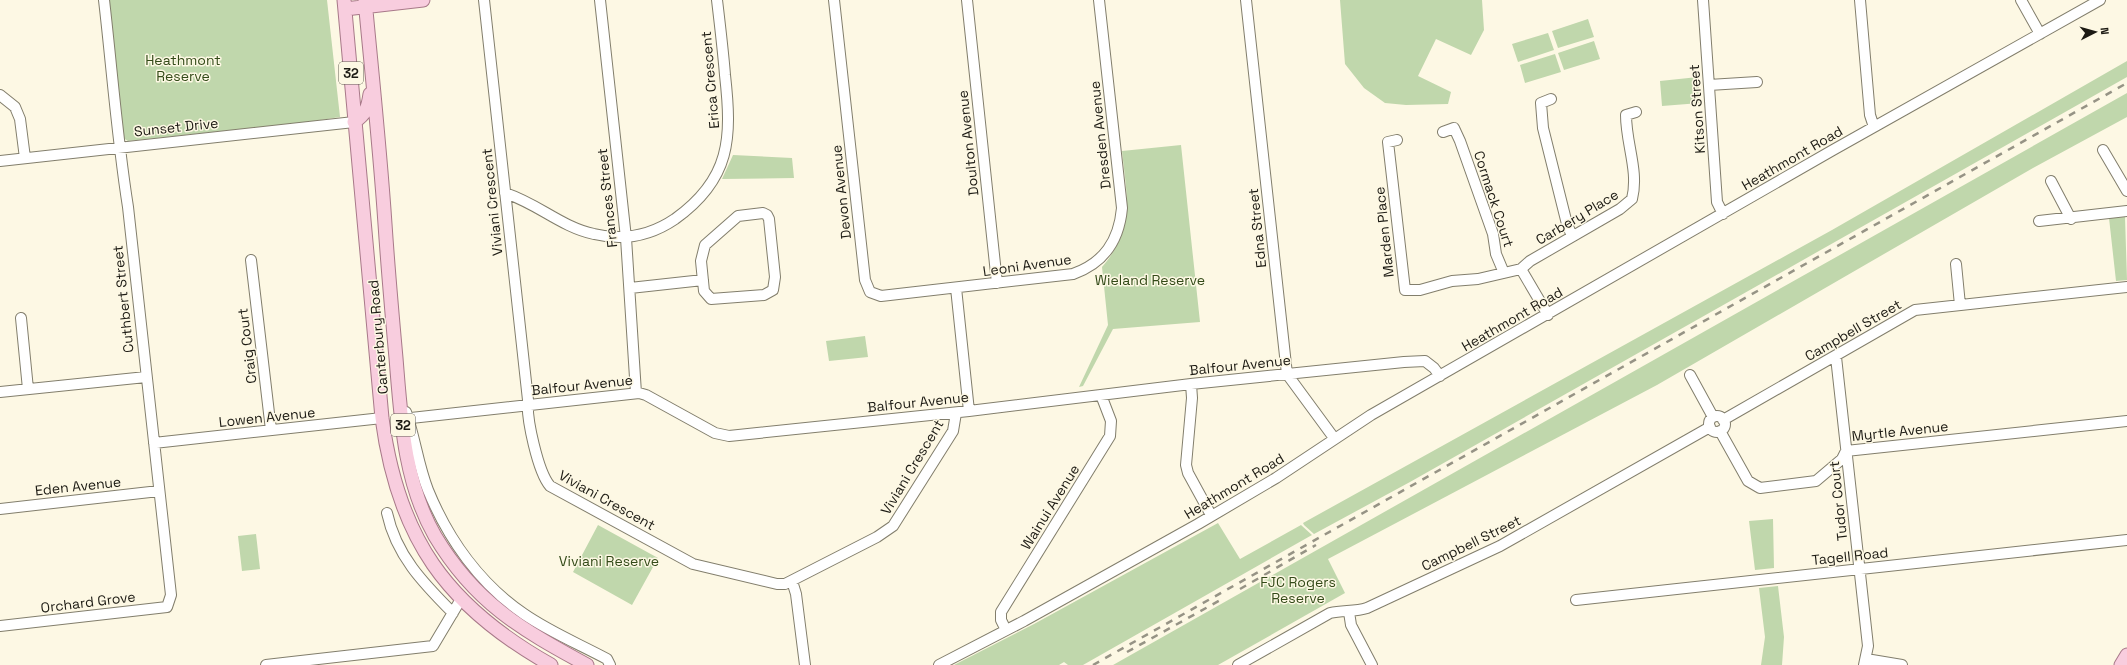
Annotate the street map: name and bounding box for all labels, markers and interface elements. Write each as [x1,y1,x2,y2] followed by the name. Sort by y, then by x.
[2075,12,2115,52] north arrow
[2098,27,2112,35] text: N
[697,31,723,129] street label: Erica Crescent
[145,51,221,85] park label: Heathmont Reserve
[339,62,363,84] road number: 32
[1685,64,1709,154] street label: Kitson Street
[1085,80,1115,190] street label: Dresden Avenue
[953,89,983,197] street label: Doulton Avenue
[133,114,219,140] street label: Sunset Drive
[1738,122,1846,194] street label: Heathmont Road
[827,144,855,240] street label: Devon Avenue
[477,147,507,257] street label: Viviani Crescent
[593,148,621,248] street label: Frances Street
[1470,149,1518,249] street label: Cormack Court
[1532,185,1622,249] street label: Carbery Place
[1370,186,1398,278] street label: Marden Place
[1244,187,1270,269] street label: Edna Street
[108,244,138,354] street label: Cuthbert Street
[981,250,1073,280] street label: Leoni Avenue
[1095,271,1205,289] park label: Wieland Reserve
[364,279,392,395] street label: Canterbury Road
[1458,283,1566,355] street label: Heathmont Road
[1801,295,1905,365] street label: Campbell Street
[233,307,261,385] street label: Craig Court
[1188,351,1292,379] street label: Balfour Avenue
[530,371,634,399] street label: Balfour Avenue
[866,388,970,416] street label: Balfour Avenue
[218,403,316,431] street label: Lowen Avenue
[391,414,415,436] road number: 32
[876,416,948,518] street label: Viviani Crescent
[1851,417,1949,445] street label: Myrtle Avenue
[1181,449,1287,523] street label: Heathmont Road
[1825,460,1851,542] street label: Tudor Court
[1017,461,1083,553] street label: Wainui Avenue
[555,466,659,534] street label: Viviani Crescent
[34,473,122,499] street label: Eden Avenue
[1418,511,1524,575] street label: Campbell Street
[1811,543,1889,569] street label: Tagell Road
[559,552,659,570] park label: Viviani Reserve
[1260,573,1336,607] park label: FJC Rogers Reserve
[40,587,136,617] street label: Orchard Grove

